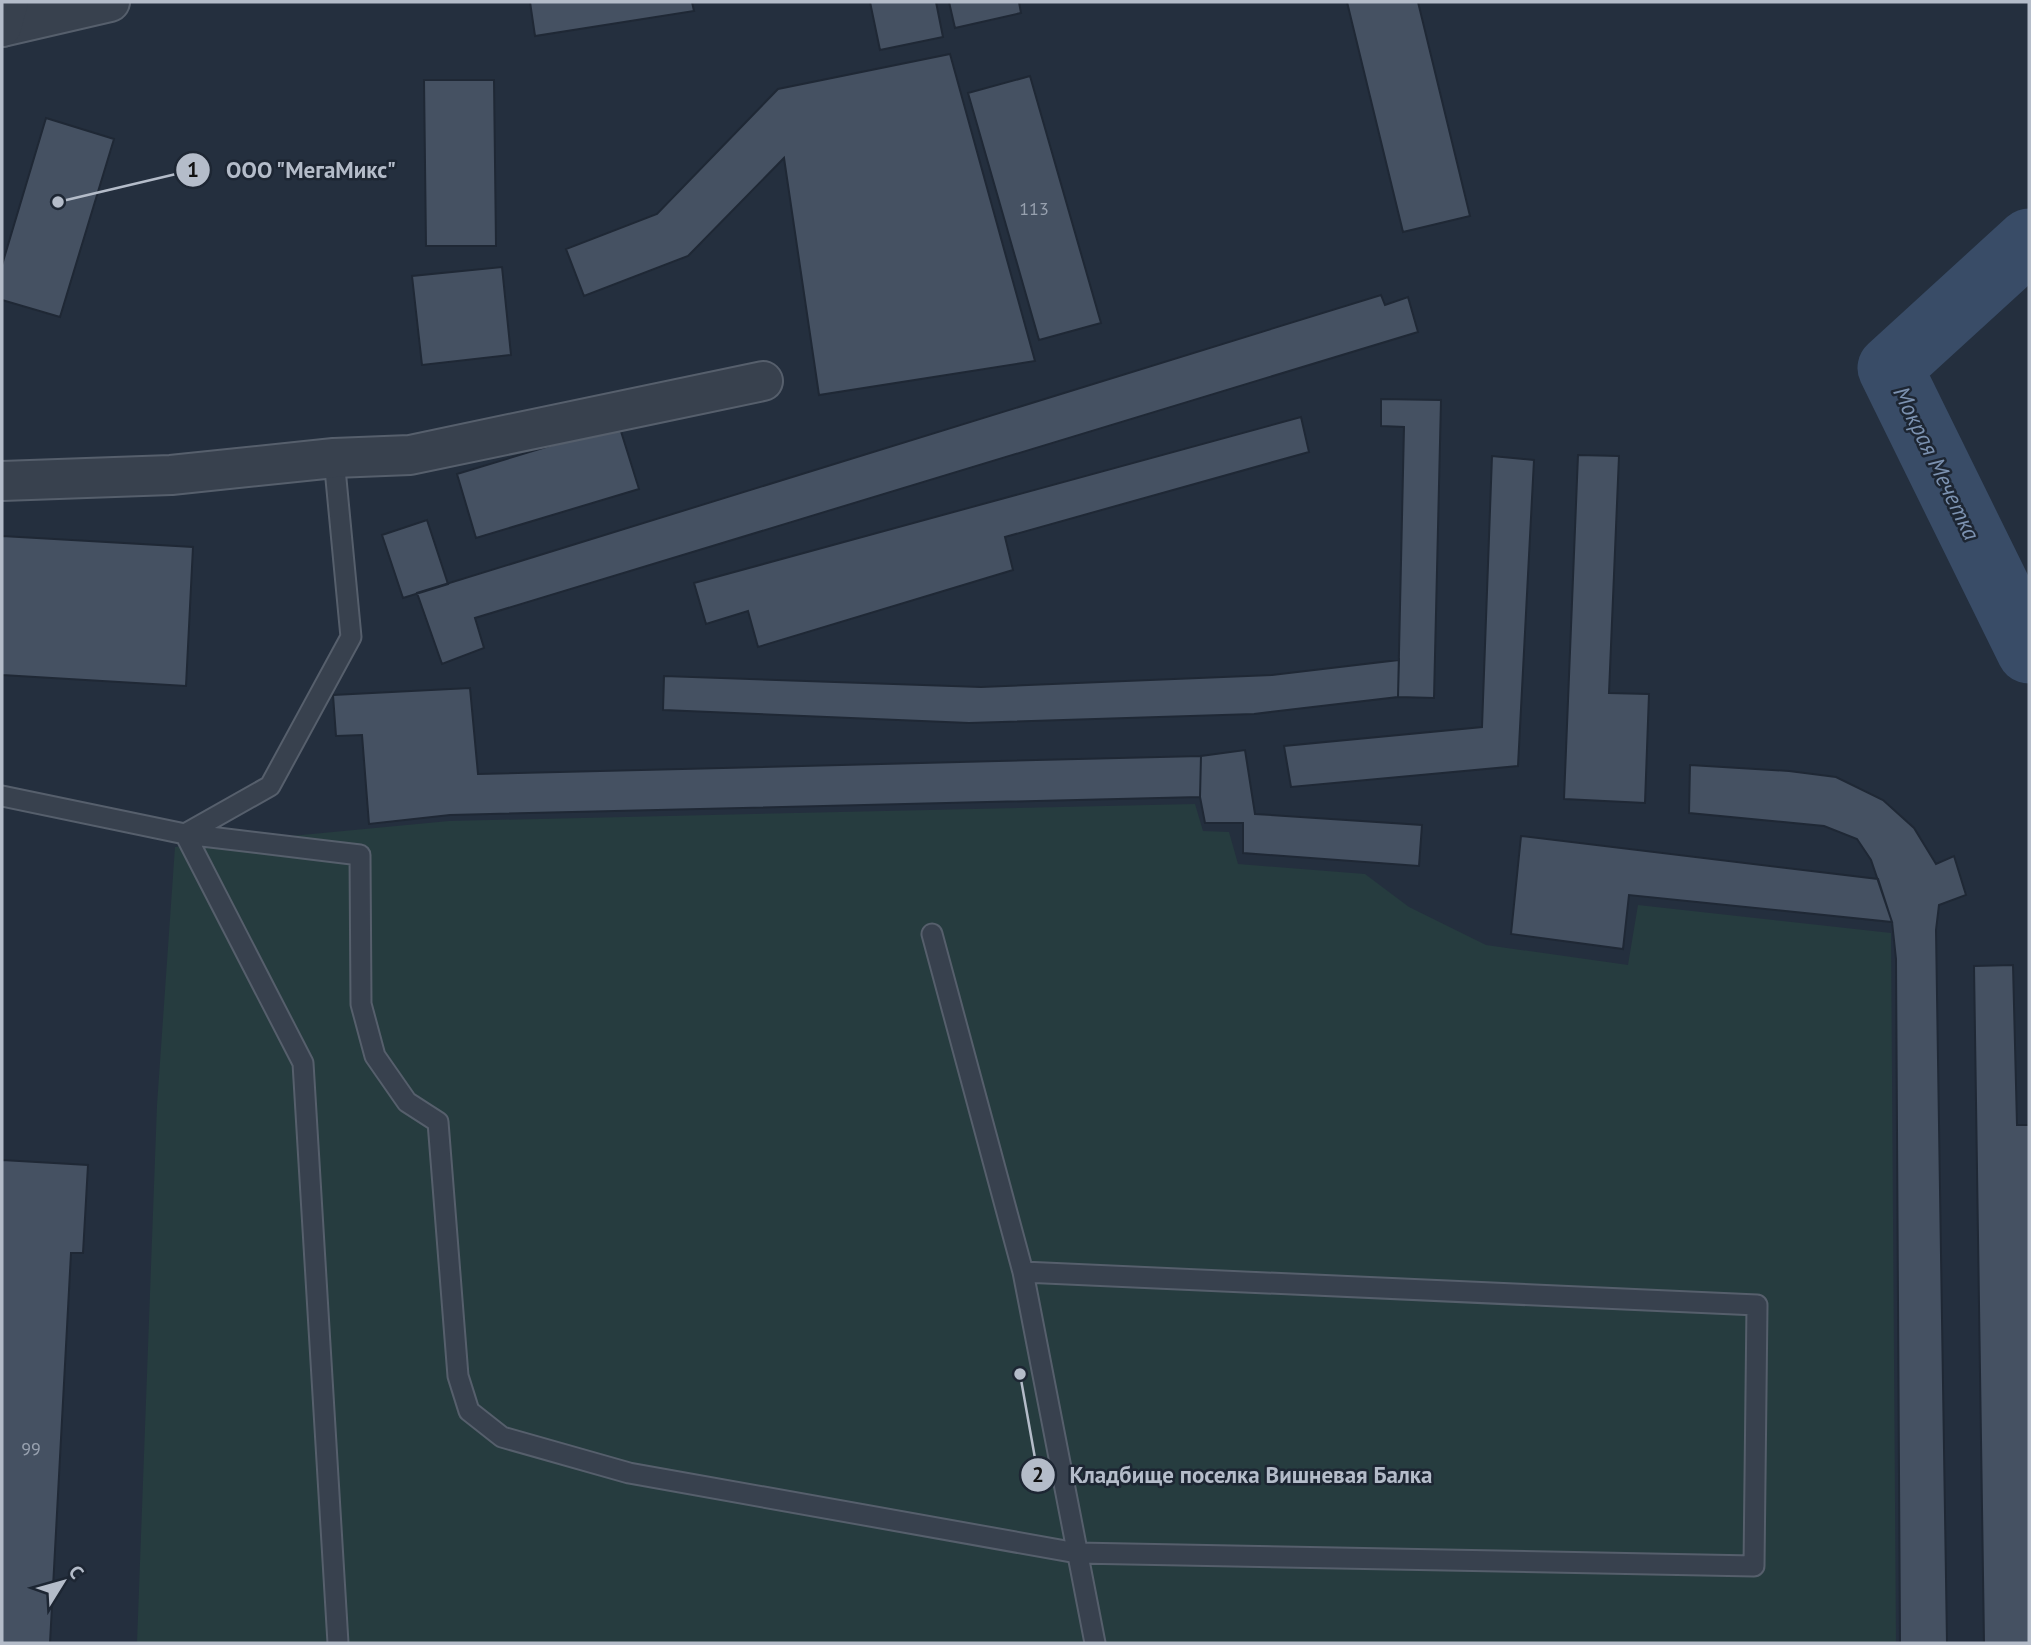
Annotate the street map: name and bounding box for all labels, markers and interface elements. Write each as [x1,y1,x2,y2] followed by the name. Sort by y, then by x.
[176,148,411,192] callout: ООО "МегаМикс"
[226,155,396,184] text: ООО "МегаМикс"
[187,156,199,183] text: 1
[1019,197,1049,220] house number: 113
[1887,382,1987,544] water label: Мокрая Мечетка
[21,1437,41,1460] house number: 99
[1021,1453,1447,1497] callout: Кладбище поселка Вишневая Балка
[1069,1460,1433,1489] text: Кладбище поселка Вишневая Балка
[1032,1461,1044,1488] text: 2
[28,1547,98,1617] north arrow
[64,1560,90,1584] text: С

